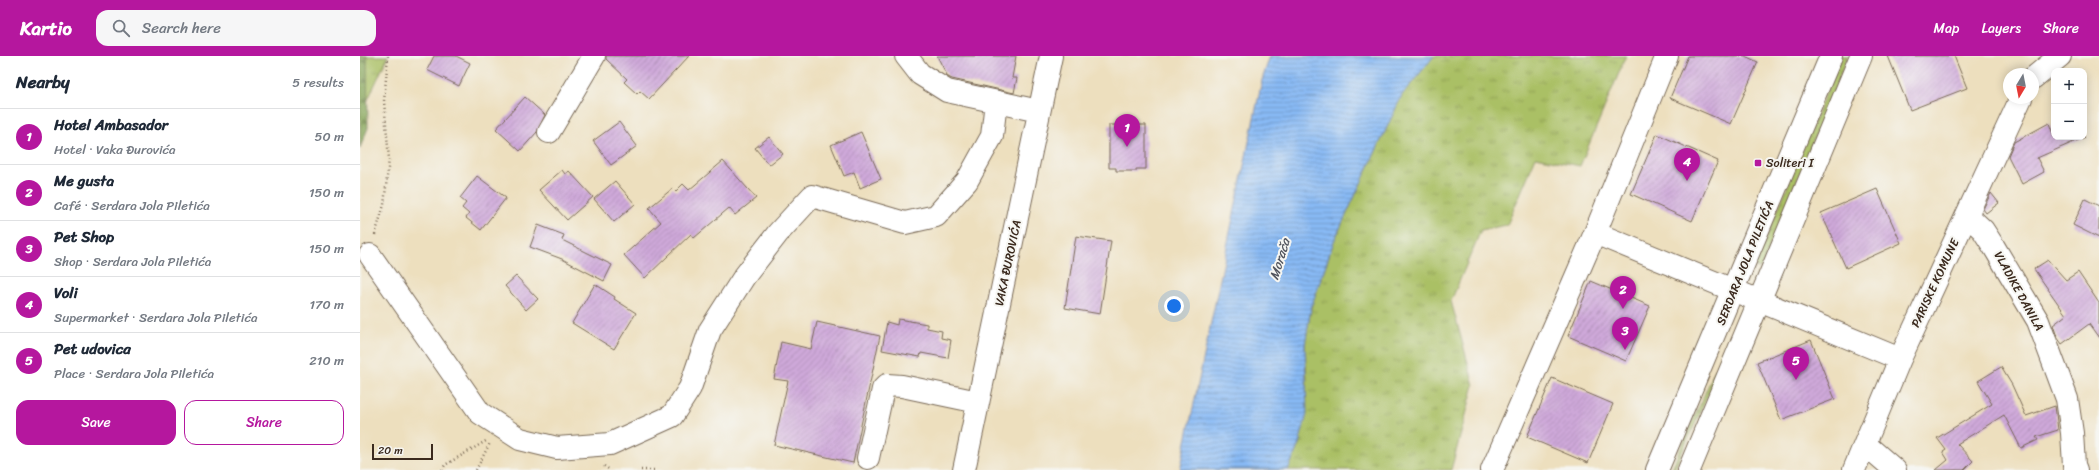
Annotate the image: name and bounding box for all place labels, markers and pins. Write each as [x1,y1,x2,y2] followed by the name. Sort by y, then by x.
[1114,114,1140,147] pin: 1
[1674,148,1700,181] pin: 4
[1766,152,1815,174] place label: Soliteri I
[1753,158,1763,168] marker: Soliteri I
[1610,276,1636,309] pin: 2
[1612,317,1638,350] pin: 3
[1783,347,1809,380] pin: 5

